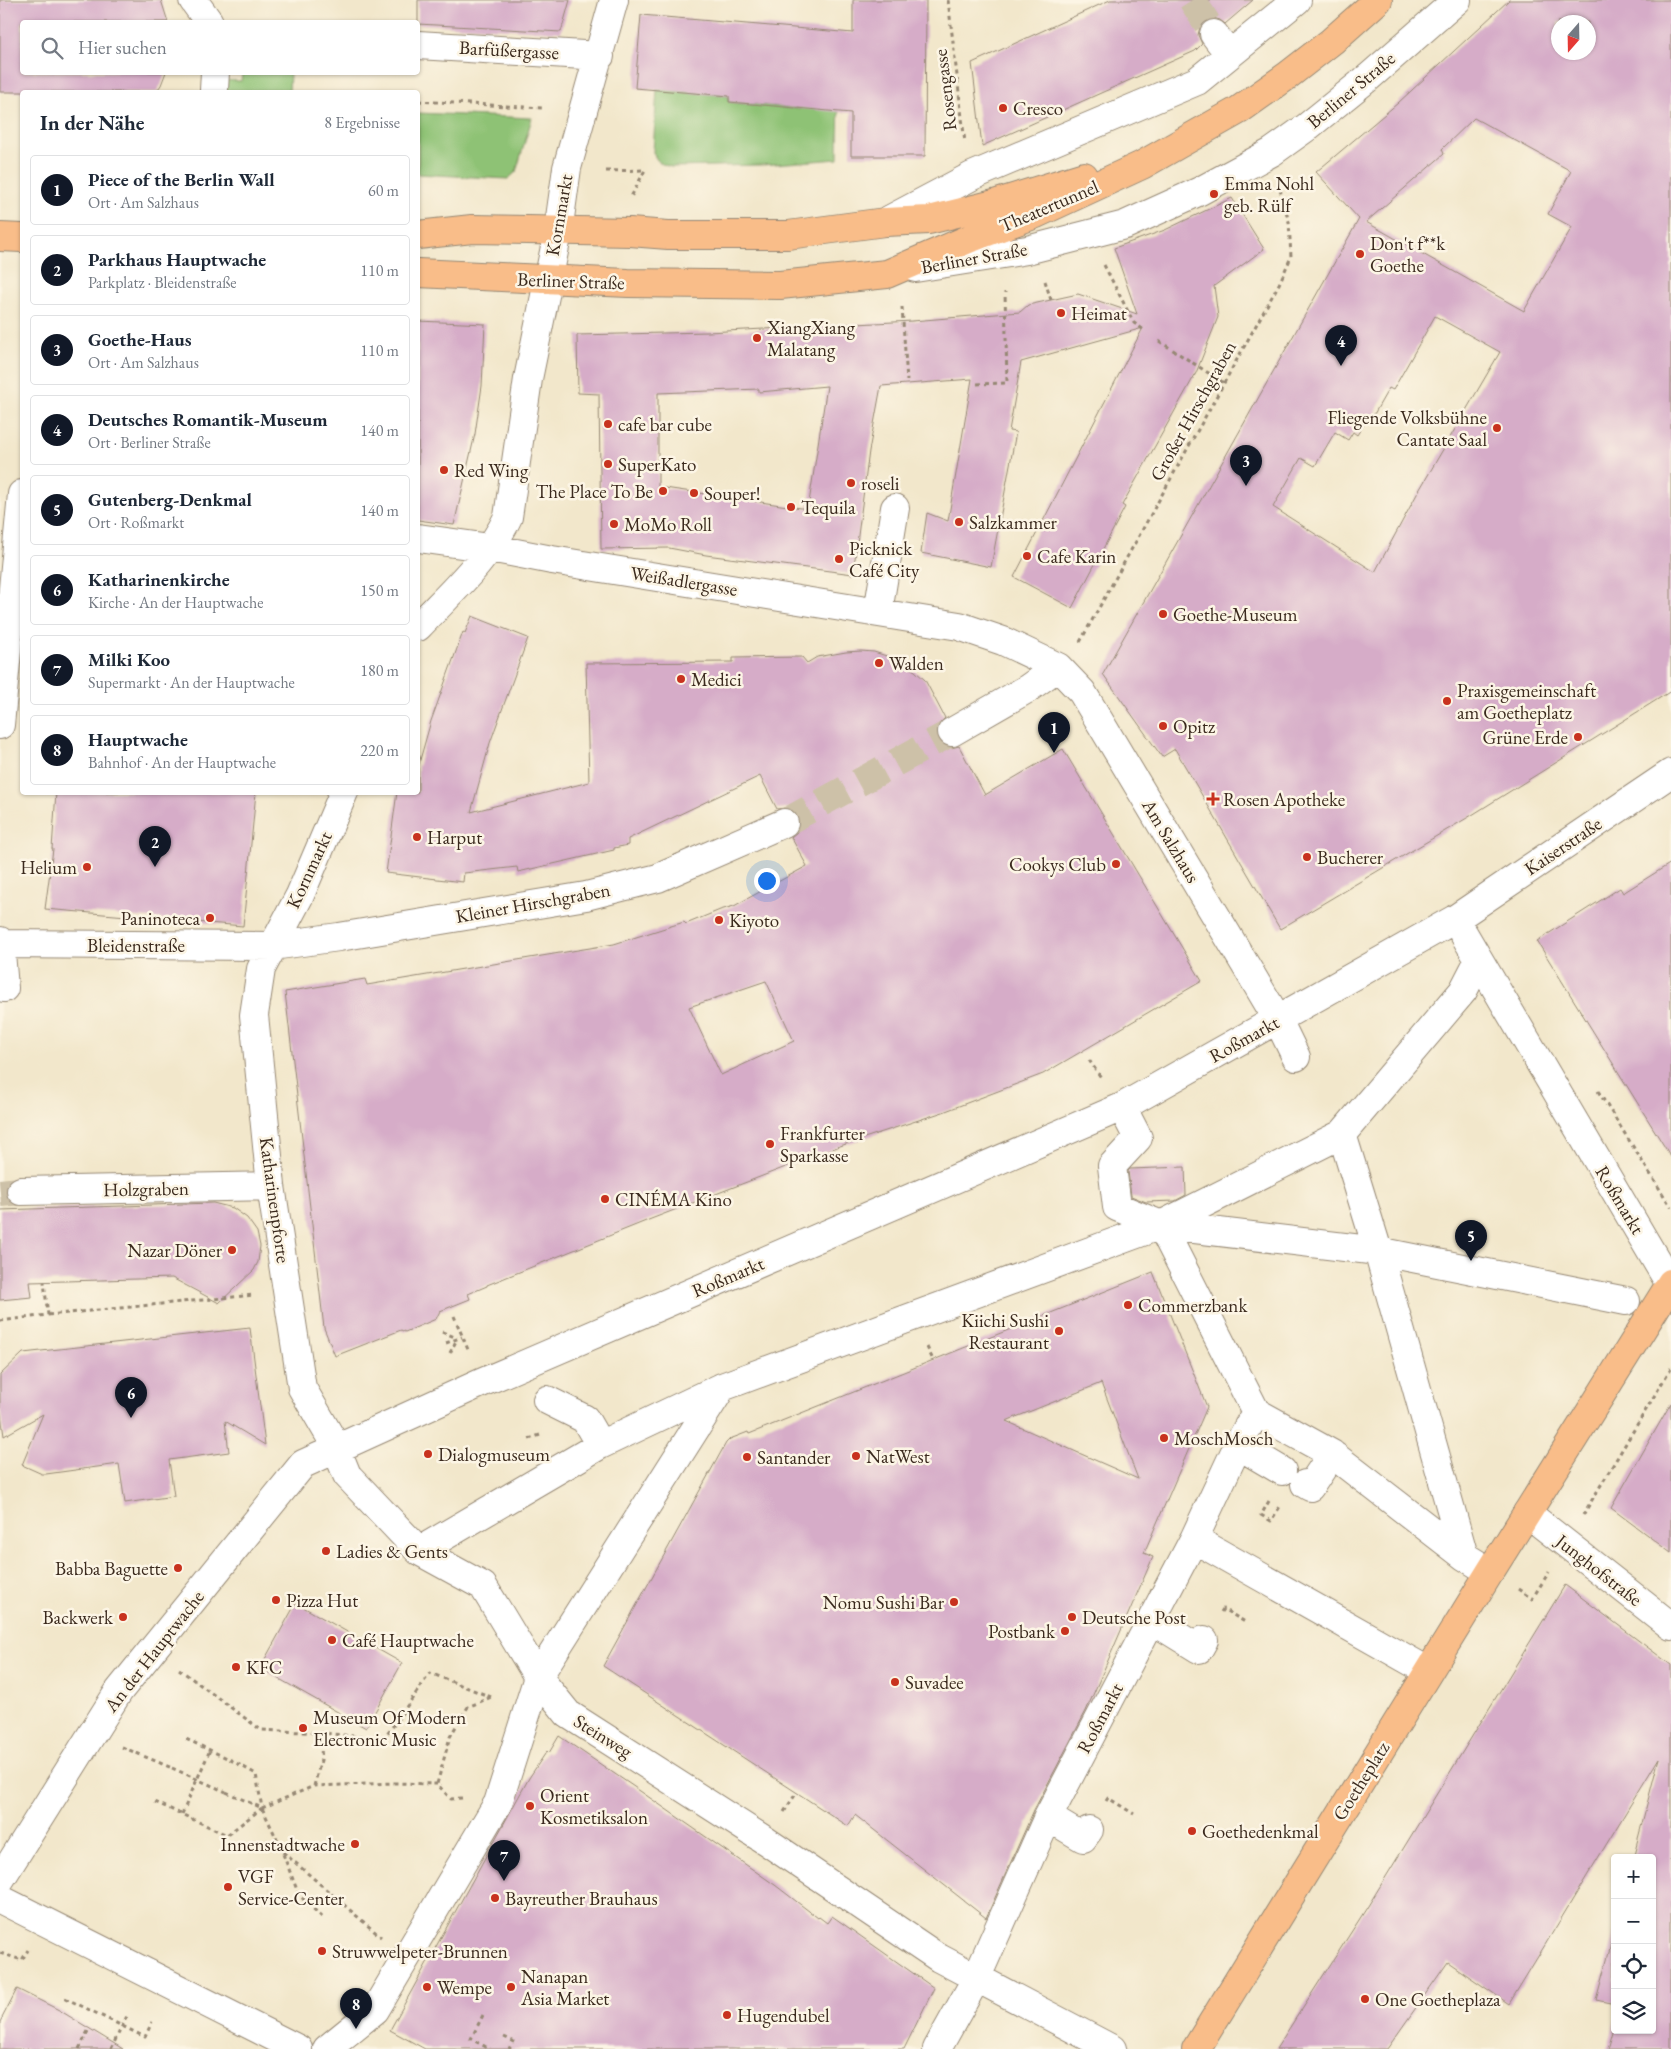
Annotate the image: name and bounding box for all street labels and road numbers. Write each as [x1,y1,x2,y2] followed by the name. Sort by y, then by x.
[458,35,560,65] street label: Barfüßergasse
[1302,46,1400,134] street label: Berliner Straße
[928,48,962,132] street label: Rosengasse
[540,172,578,258] street label: Kornmarkt
[996,174,1103,238] street label: Theatertunnel
[919,236,1029,280] street label: Berliner Straße
[517,267,625,295] street label: Berliner Straße
[1144,337,1242,485] street label: Großer Hirschgraben
[629,560,739,602] street label: Weißadlergasse
[1136,794,1206,887] street label: Am Salzhaus
[1519,811,1607,881] street label: Kaiserstraße
[280,827,338,913] street label: Kornmarkt
[454,877,612,929] street label: Kleiner Hirschgraben
[87,933,185,958] street label: Bleidenstraße
[1205,1010,1283,1068] street label: Roßmarkt
[254,1135,296,1265] street label: Katharinenpforte
[1590,1161,1650,1239] street label: Roßmarkt
[103,1176,189,1202] street label: Holzgraben
[688,1251,768,1303] street label: Roßmarkt
[1549,1527,1647,1612] street label: Junghofstraße
[98,1585,209,1718] street label: An der Hauptwache
[1071,1679,1129,1757] street label: Roßmarkt
[569,1708,638,1764] street label: Steinweg
[1327,1736,1396,1825] street label: Goetheplatz

